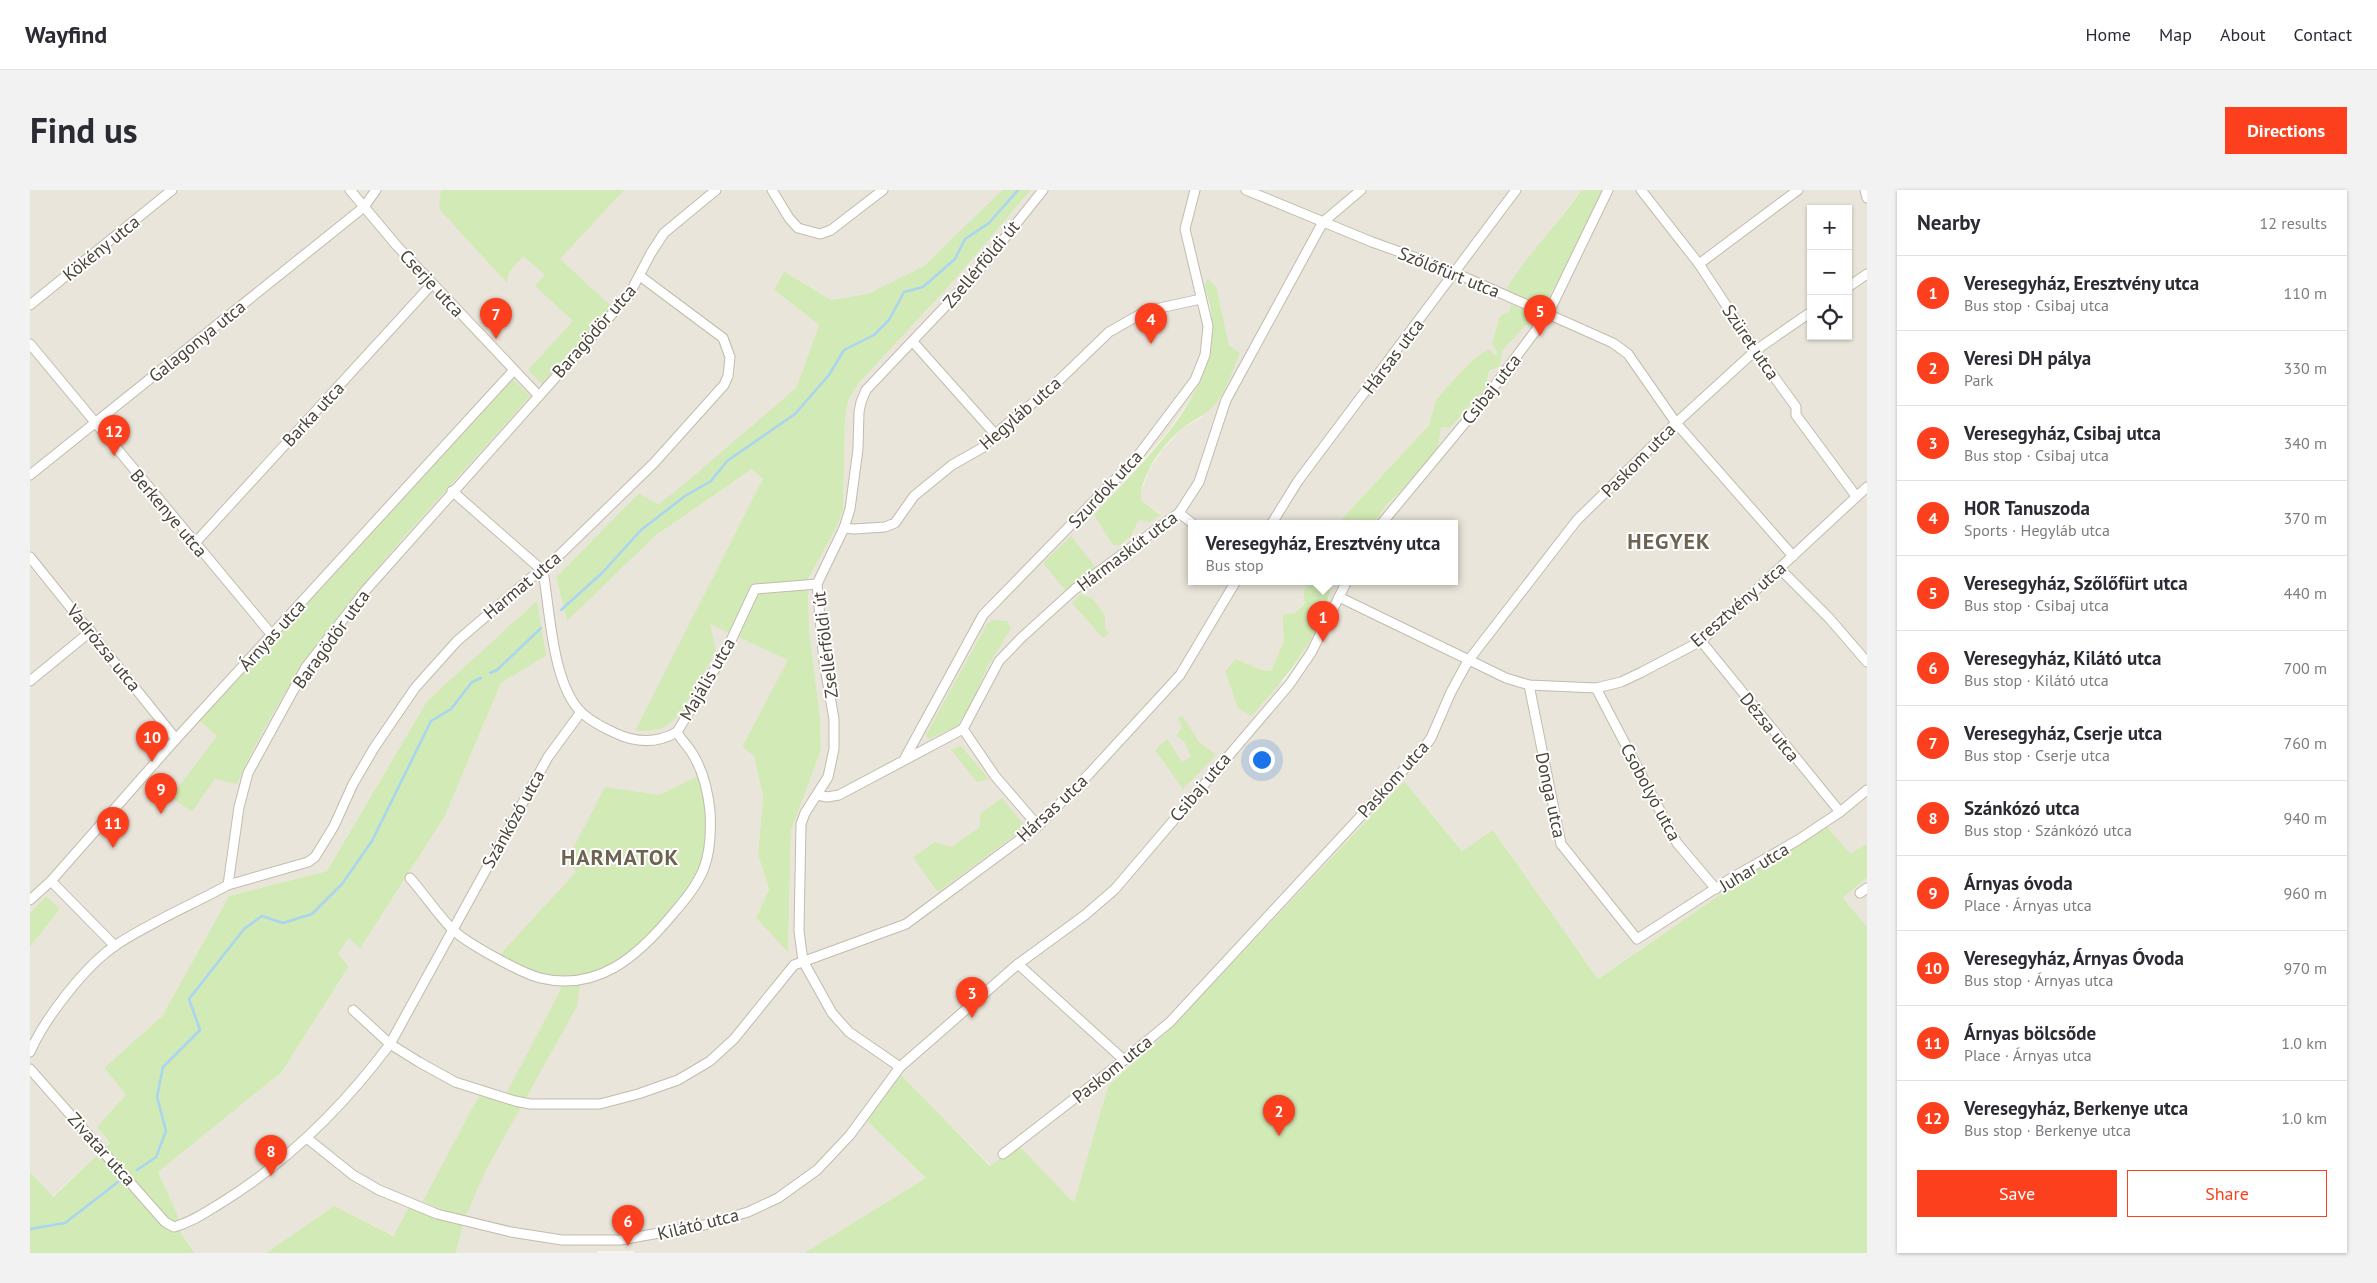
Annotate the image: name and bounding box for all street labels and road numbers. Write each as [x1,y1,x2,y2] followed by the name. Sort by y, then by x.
[58,210,144,286] street label: Kökény utca
[938,215,1024,313] street label: Zsellérföldi út
[1395,241,1503,303] street label: Szőlőfürt utca
[395,244,469,322] street label: Cserje utca
[547,279,641,383] street label: Baragödör utca
[144,295,250,387] street label: Galagonya utca
[1717,300,1785,384] street label: Szüret utca
[1357,314,1429,398] street label: Hársas utca
[1456,349,1526,429] street label: Csibaj utca
[975,371,1065,455] street label: Hegyláb utca
[277,377,349,451] street label: Barka utca
[1596,418,1680,502] street label: Paskom utca
[1063,445,1147,533] street label: Szurdok utca
[125,464,213,562] street label: Berkenye utca
[1072,506,1182,596] street label: Hármaskút utca
[479,546,565,624] street label: Harmat utca
[1685,556,1791,652] street label: Eresztvény utca
[287,585,375,693] street label: Baragödör utca
[807,590,843,700] street label: Zsellérföldi út
[234,594,310,676] street label: Árnyas utca
[61,599,146,696] street label: Vadrózsa utca
[674,633,740,725] street label: Majális utca
[1735,688,1805,766] street label: Dézsa utca
[1352,736,1434,822] street label: Paskom utca
[1616,739,1686,845] street label: Csobolyó utca
[1164,748,1236,826] street label: Csibaj utca
[1531,750,1571,840] street label: Donga utca
[477,766,549,872] street label: Szánkózó utca
[1012,769,1092,847] street label: Hársas utca
[1714,837,1793,897] street label: Juhar utca
[1067,1030,1157,1108] street label: Paskom utca
[63,1108,141,1190] street label: Zivatar utca
[655,1203,741,1245] street label: Kilátó utca

